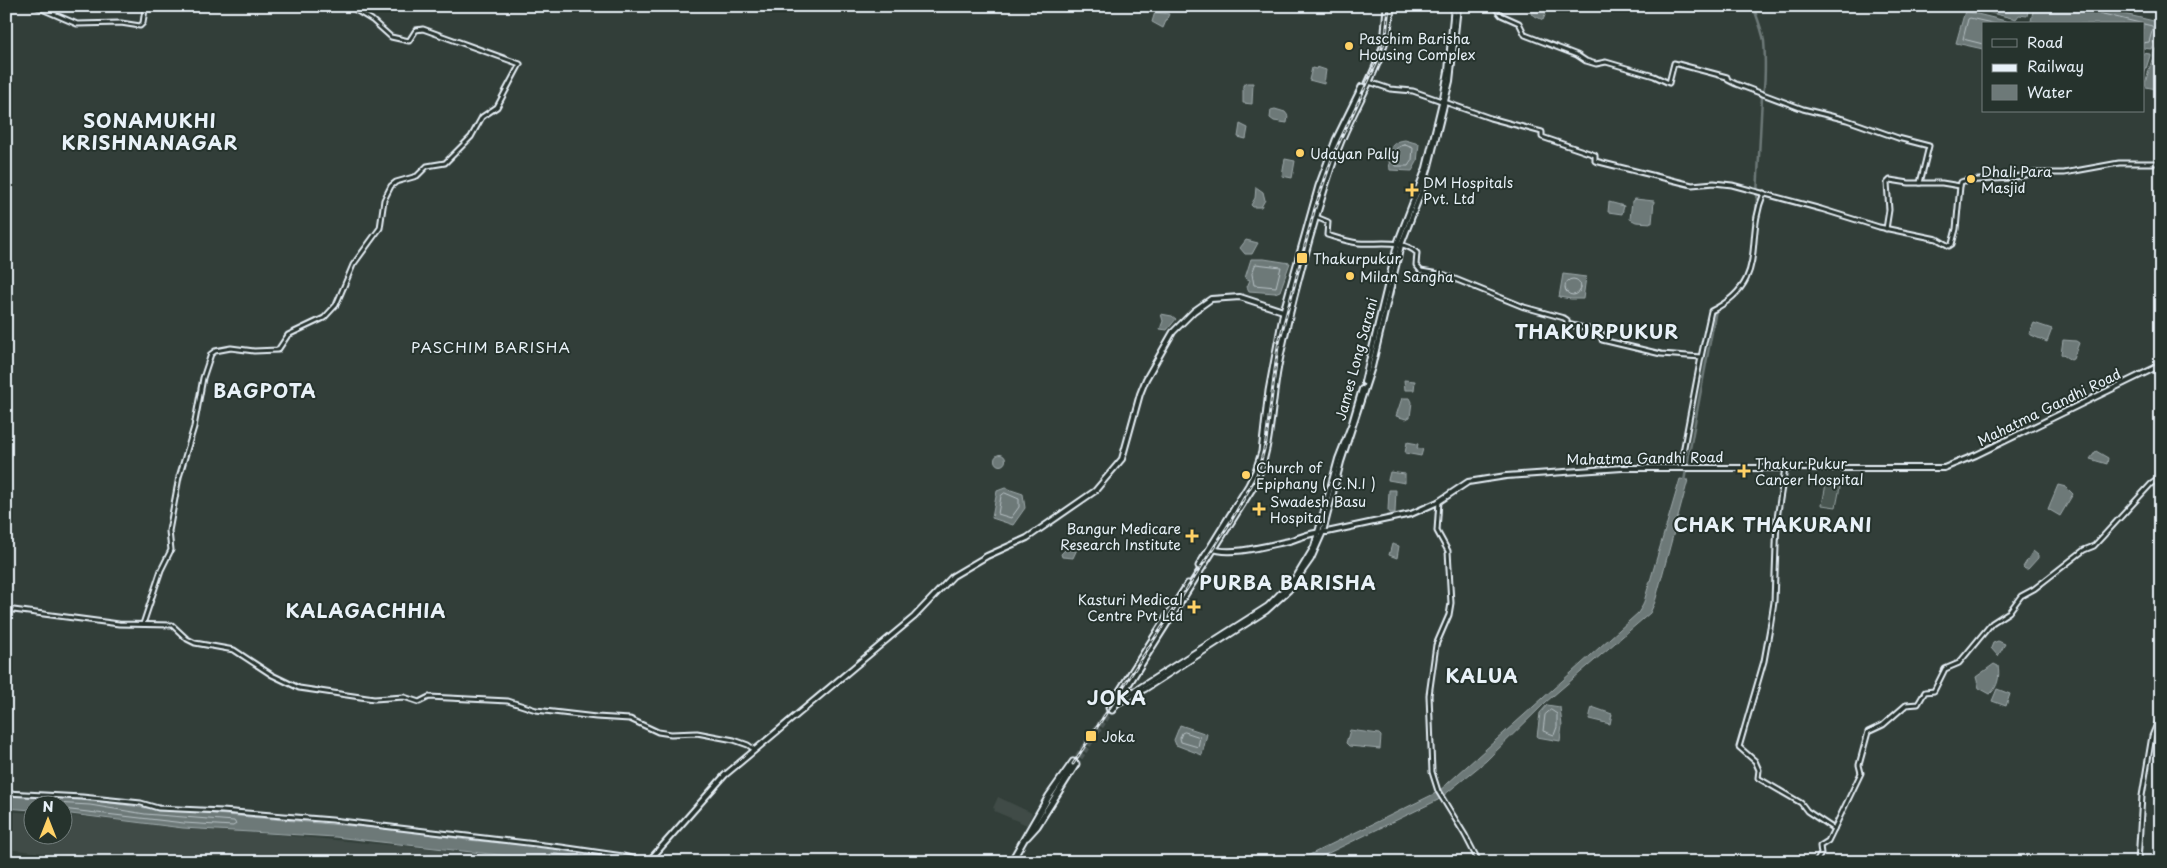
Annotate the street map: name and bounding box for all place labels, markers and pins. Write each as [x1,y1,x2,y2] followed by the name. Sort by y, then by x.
[1359,28,1475,65] place label: Paschim Barisha Housing Complex
[1343,40,1355,52] marker: Paschim Barisha Housing Complex
[1310,143,1399,164] place label: Udayan Pally
[1294,147,1306,159] marker: Udayan Pally
[1981,161,2052,198] place label: Dhali Para Masjid
[1423,172,1513,209] place label: DM Hospitals Pvt. Ltd
[1965,173,1977,185] marker: Dhali Para Masjid
[1405,183,1419,197] marker: DM Hospitals Pvt. Ltd
[1313,248,1401,269] place label: Thakurpukur
[1295,251,1309,265] marker: Thakurpukur
[1360,266,1454,287] place label: Milan Sangha
[1344,270,1356,282] marker: Milan Sangha
[1755,453,1863,490] place label: Thakur Pukur Cancer Hospital
[1256,457,1376,494] place label: Church of Epiphany ( C.N.I )
[1737,464,1751,478] marker: Thakur Pukur Cancer Hospital
[1240,469,1252,481] marker: Church of Epiphany ( C.N.I )
[1270,491,1366,528] place label: Swadesh Basu Hospital
[1252,502,1266,516] marker: Swadesh Basu Hospital
[1060,518,1181,555] place label: Bangur Medicare Research Institute
[1185,529,1199,543] marker: Bangur Medicare Research Institute
[1078,589,1183,626] place label: Kasturi Medical Centre Pvt Ltd
[1187,600,1201,614] marker: Kasturi Medical Centre Pvt Ltd
[1102,726,1135,747] place label: Joka
[1084,729,1098,743] marker: Joka

